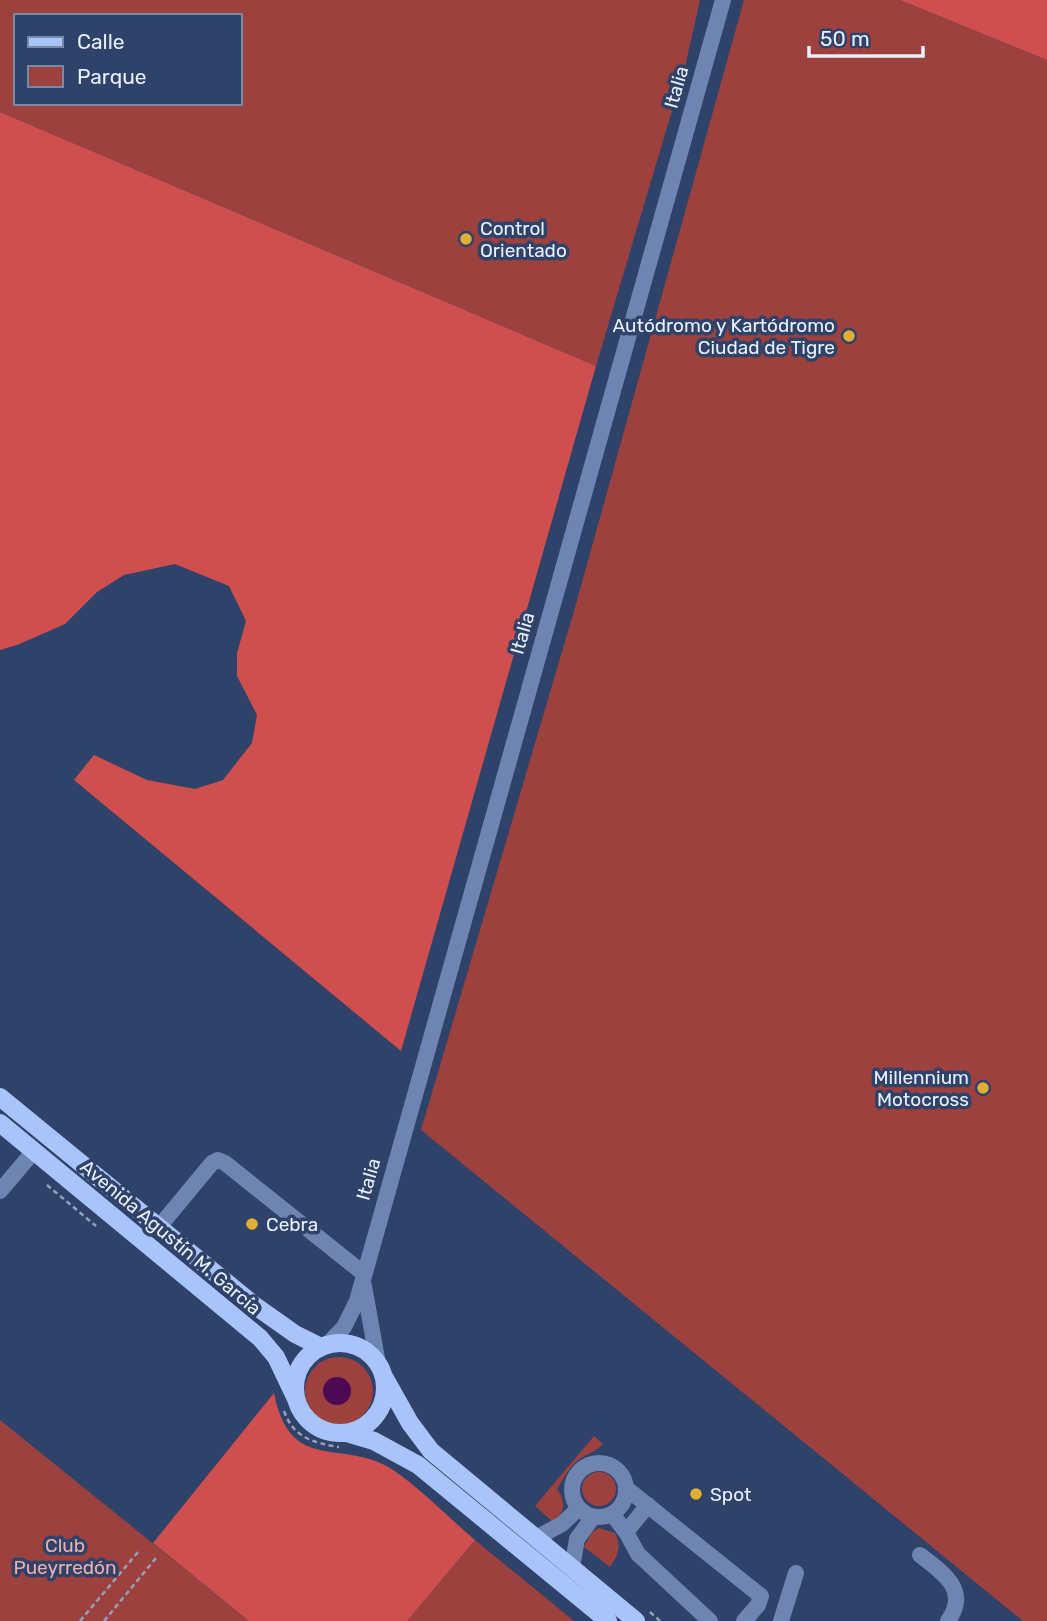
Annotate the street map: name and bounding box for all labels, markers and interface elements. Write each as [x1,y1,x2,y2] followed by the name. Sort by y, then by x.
[14,14,242,105] legend
[809,14,923,58] scale bar
[820,26,870,51] text: 50 m
[77,29,125,54] text: Calle
[660,63,693,111] street label: Italia
[77,64,147,89] text: Parque
[480,217,567,262] place label: Control Orientado
[458,231,474,247] marker: Control Orientado
[612,314,835,359] place label: Autódromo y Kartódromo Ciudad de Tigre
[841,328,857,344] marker: Autódromo y Kartódromo Ciudad de Tigre
[506,609,539,657] street label: Italia
[873,1066,969,1111] place label: Millennium Motocross
[975,1080,991,1096] marker: Millennium Motocross
[76,1155,266,1320] street label: Avenida Agustín M. García
[352,1155,385,1203] street label: Italia
[266,1213,318,1236] place label: Cebra
[244,1216,260,1232] marker: Cebra
[710,1483,752,1506] place label: Spot
[688,1486,704,1502] marker: Spot
[13,1534,117,1579] park label: Club Pueyrredón

